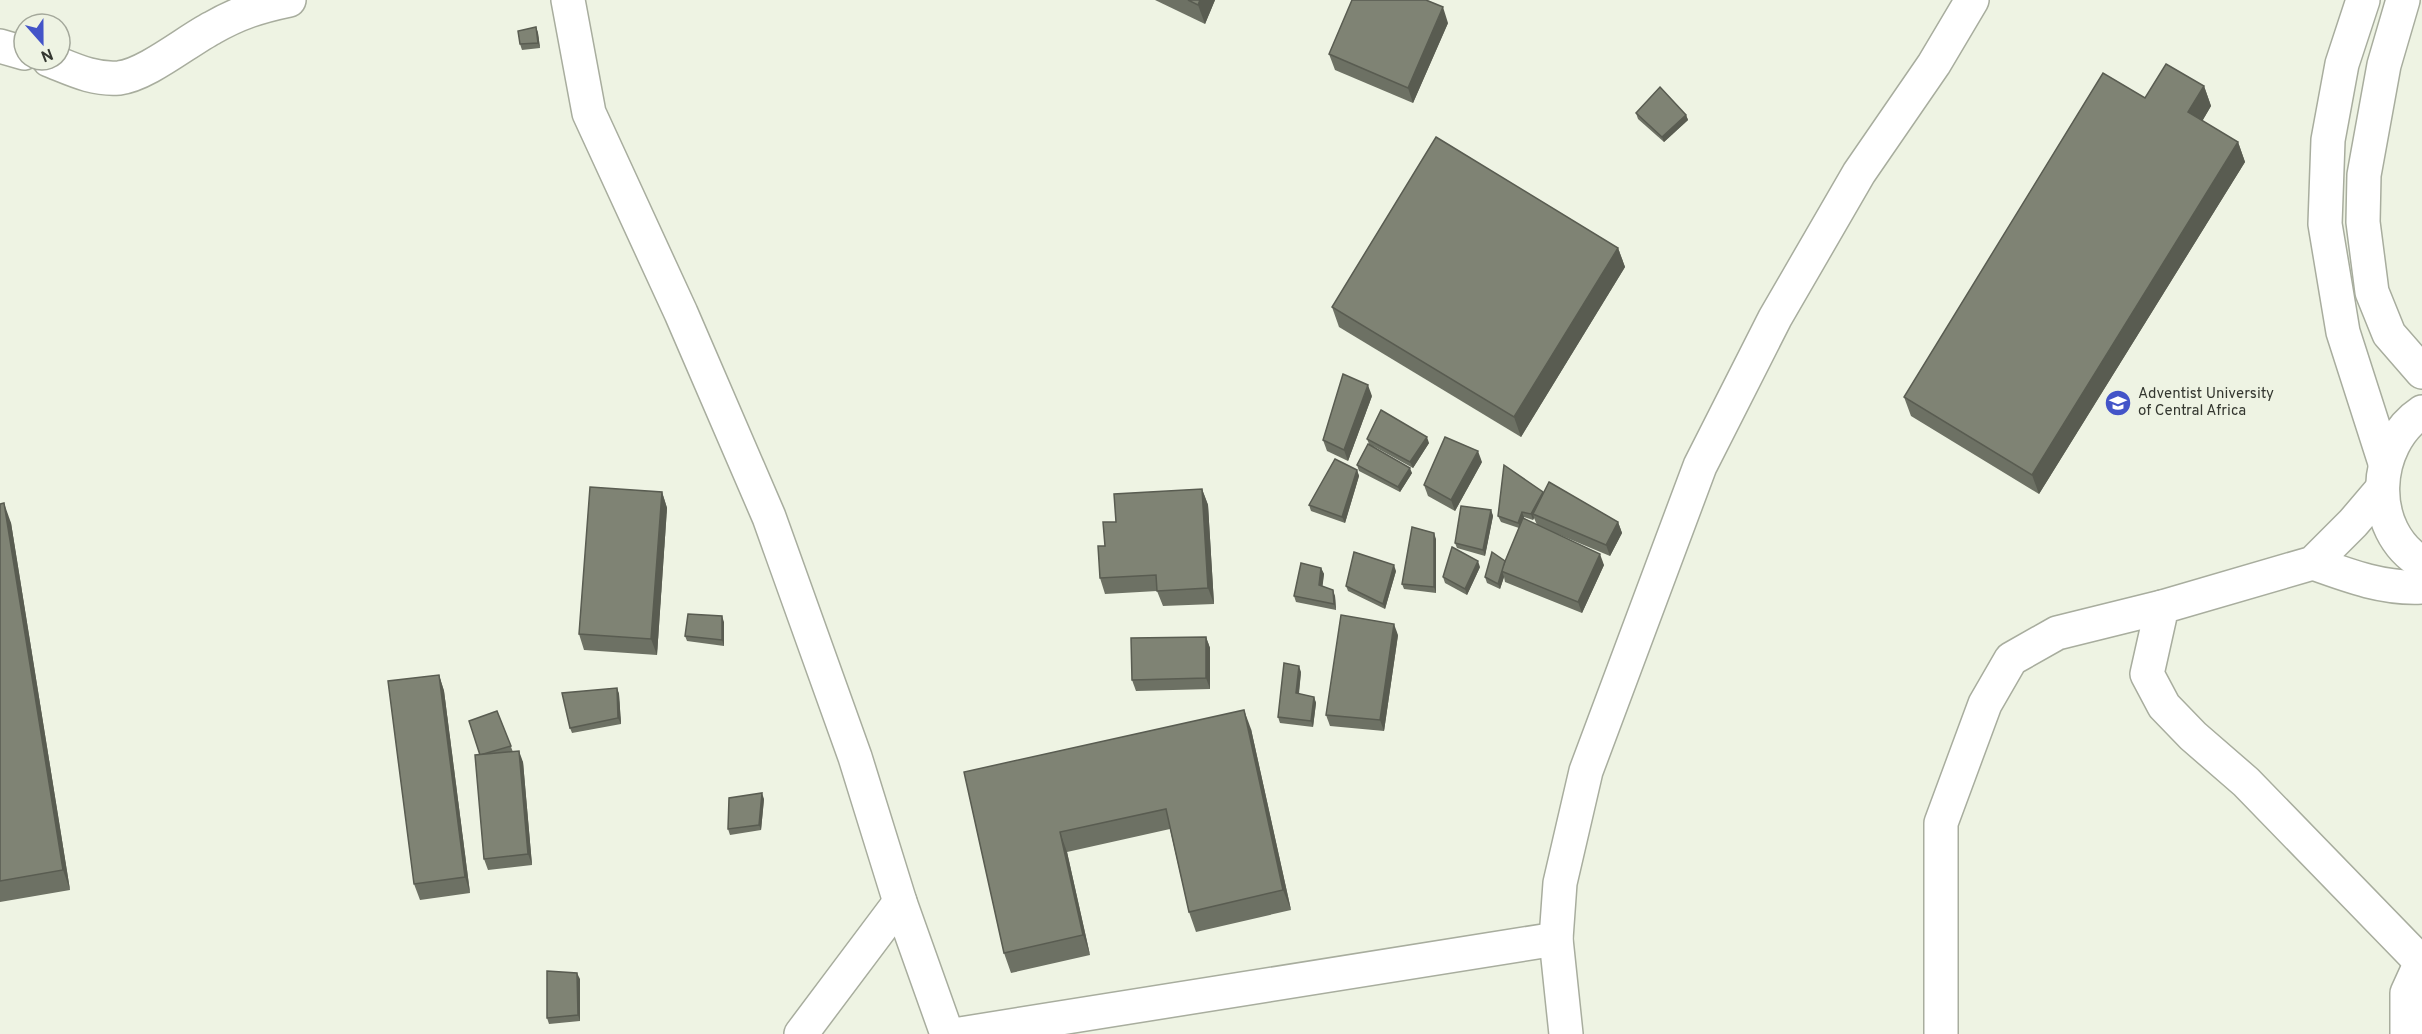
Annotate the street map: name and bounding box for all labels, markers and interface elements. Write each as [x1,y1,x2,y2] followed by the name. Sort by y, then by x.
[12,12,72,72] north arrow
[38,43,56,66] text: N
[2138,385,2274,421] place label: Adventist University of Central Africa
[2103,388,2133,418] school or university icon: Adventist University of Central Africa

